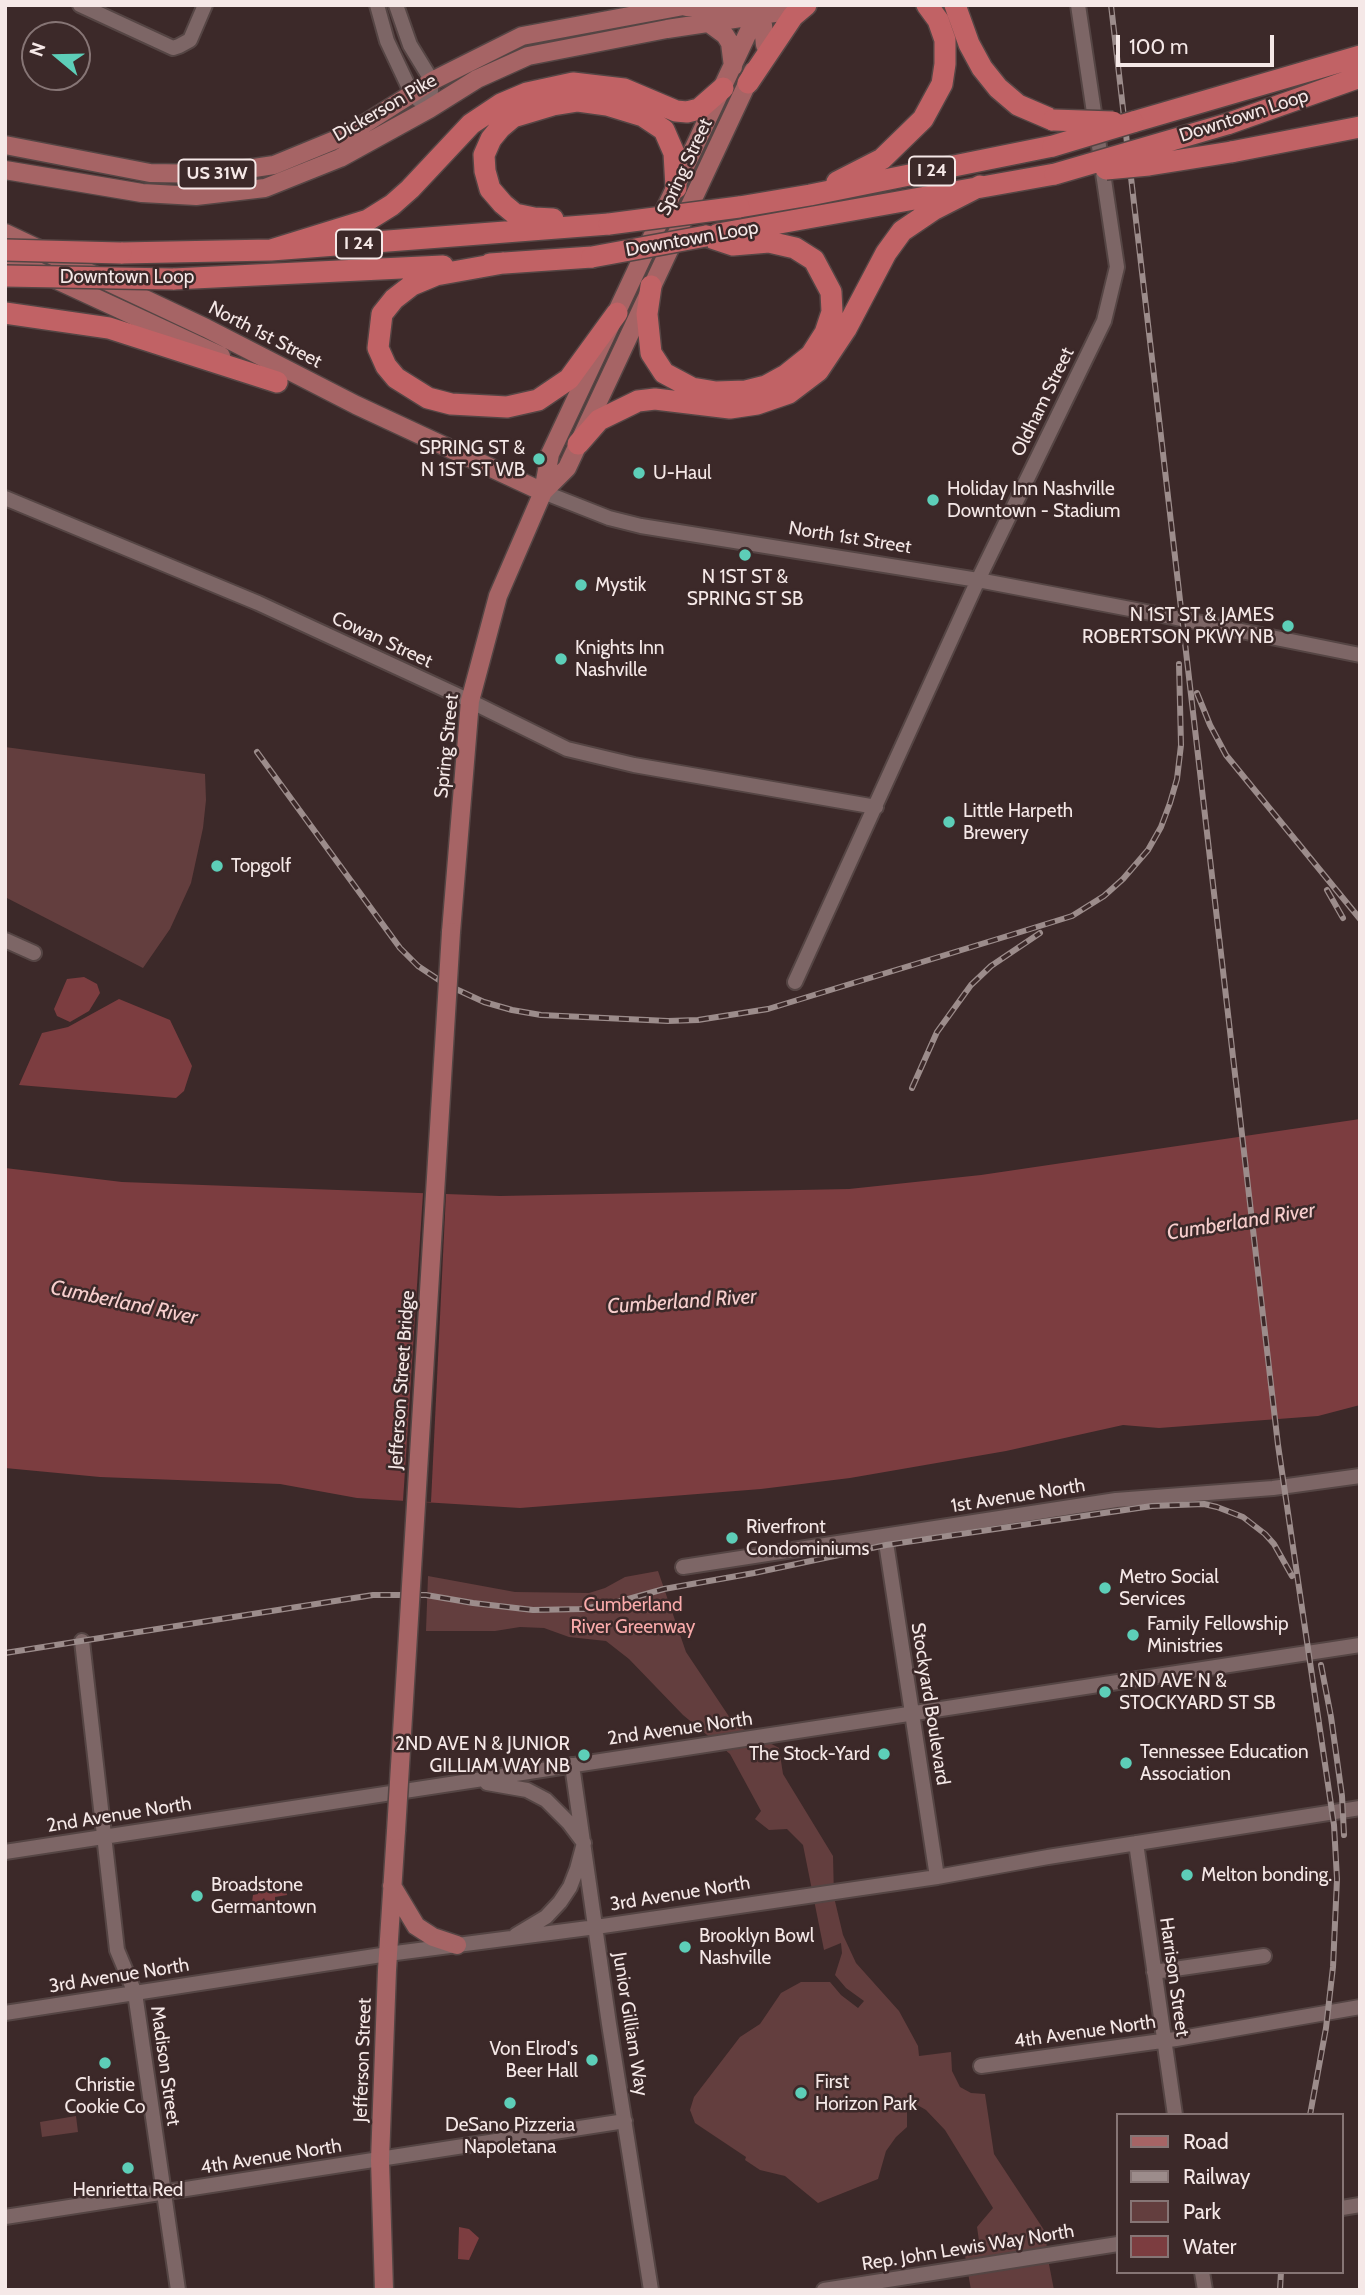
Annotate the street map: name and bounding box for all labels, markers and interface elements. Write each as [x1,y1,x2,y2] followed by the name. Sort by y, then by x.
[21,21,91,91] north arrow
[1120,21,1278,65] scale bar
[1129,34,1188,59] text: 100 m
[25,40,51,60] text: N
[329,69,441,147] street label: Dickerson Pike
[1177,84,1311,148] street label: Downtown Loop
[653,115,717,219] street label: Spring Street
[909,156,955,186] road number: I 24
[178,160,256,188] road number: US 31W
[624,216,760,262] street label: Downtown Loop
[336,230,382,258] road number: I 24
[60,266,194,288] street label: Downtown Loop
[205,297,325,373] street label: North 1st Street
[1007,344,1079,460] street label: Oldham Street
[419,437,525,481] place label: SPRING ST & N 1ST ST WB
[531,451,547,467] marker: SPRING ST & N 1ST ST WB
[653,462,712,484] place label: U-Haul
[631,465,647,481] marker: U-Haul
[947,478,1121,522] place label: Holiday Inn Nashville Downtown - Stadium
[925,492,941,508] marker: Holiday Inn Nashville Downtown - Stadium
[787,517,913,559] street label: North 1st Street
[737,547,753,563] marker: N 1ST ST & SPRING ST SB
[687,566,803,610] place label: N 1ST ST & SPRING ST SB
[595,574,646,596] place label: Mystik
[573,577,589,593] marker: Mystik
[1082,604,1274,648] place label: N 1ST ST & JAMES ROBERTSON PKWY NB
[328,607,436,673] street label: Cowan Street
[1280,618,1296,634] marker: N 1ST ST & JAMES ROBERTSON PKWY NB
[575,637,664,681] place label: Knights Inn Nashville
[553,651,569,667] marker: Knights Inn Nashville
[430,693,464,799] street label: Spring Street
[963,800,1073,844] place label: Little Harpeth Brewery
[941,814,957,830] marker: Little Harpeth Brewery
[231,855,291,877] place label: Topgolf
[209,858,225,874] marker: Topgolf
[1165,1198,1317,1246] water label: Cumberland River
[48,1275,200,1331] water label: Cumberland River
[607,1284,757,1320] water label: Cumberland River
[384,1290,420,1470] street label: Jefferson Street Bridge
[949,1474,1087,1518] street label: 1st Avenue North
[746,1516,869,1560] place label: Riverfront Condominiums
[724,1530,740,1546] marker: Riverfront Condominiums
[1119,1566,1219,1610] place label: Metro Social Services
[1097,1580,1113,1596] marker: Metro Social Services
[571,1594,695,1638] park label: Cumberland River Greenway
[1147,1613,1288,1657] place label: Family Fellowship Ministries
[906,1621,954,1787] street label: Stockyard Boulevard
[1125,1627,1141,1643] marker: Family Fellowship Ministries
[1119,1670,1276,1714] place label: 2ND AVE N & STOCKYARD ST SB
[1097,1684,1113,1700] marker: 2ND AVE N & STOCKYARD ST SB
[606,1708,754,1750] street label: 2nd Avenue North
[395,1733,570,1777] place label: 2ND AVE N & JUNIOR GILLIAM WAY NB
[1140,1741,1309,1785] place label: Tennessee Education Association
[749,1743,870,1765] place label: The Stock-Yard
[876,1746,892,1762] marker: The Stock-Yard
[576,1747,592,1763] marker: 2ND AVE N & JUNIOR GILLIAM WAY NB
[1118,1755,1134,1771] marker: Tennessee Education Association
[45,1792,193,1838] street label: 2nd Avenue North
[1201,1864,1332,1886] place label: Melton bonding.
[1179,1867,1195,1883] marker: Melton bonding.
[608,1872,752,1916] street label: 3rd Avenue North
[211,1874,317,1918] place label: Broadstone Germantown
[189,1888,205,1904] marker: Broadstone Germantown
[1154,1916,1194,2038] street label: Harrison Street
[699,1925,814,1969] place label: Brooklyn Bowl Nashville
[677,1939,693,1955] marker: Brooklyn Bowl Nashville
[607,1950,653,2098] street label: Junior Gilliam Way
[47,1954,191,1998] street label: 3rd Avenue North
[349,1997,377,2123] street label: Jefferson Street
[145,2004,185,2128] street label: Madison Street
[1013,2011,1157,2053] street label: 4th Avenue North
[490,2038,578,2082] place label: Von Elrod's Beer Hall
[584,2052,600,2068] marker: Von Elrod's Beer Hall
[97,2055,113,2071] marker: Christie Cookie Co
[815,2071,917,2115] place label: First Horizon Park
[65,2074,145,2118] place label: Christie Cookie Co
[793,2085,809,2101] marker: First Horizon Park
[502,2095,518,2111] marker: DeSano Pizzeria Napoletana
[1116,2113,1344,2274] legend
[445,2114,575,2158] place label: DeSano Pizzeria Napoletana
[1183,2129,1229,2154] text: Road
[199,2135,343,2179] street label: 4th Avenue North
[120,2160,136,2176] marker: Henrietta Red
[1183,2164,1250,2189] text: Railway
[73,2179,183,2201] place label: Henrietta Red
[1183,2199,1221,2224] text: Park
[860,2220,1076,2276] street label: Rep. John Lewis Way North
[1183,2234,1236,2259] text: Water

